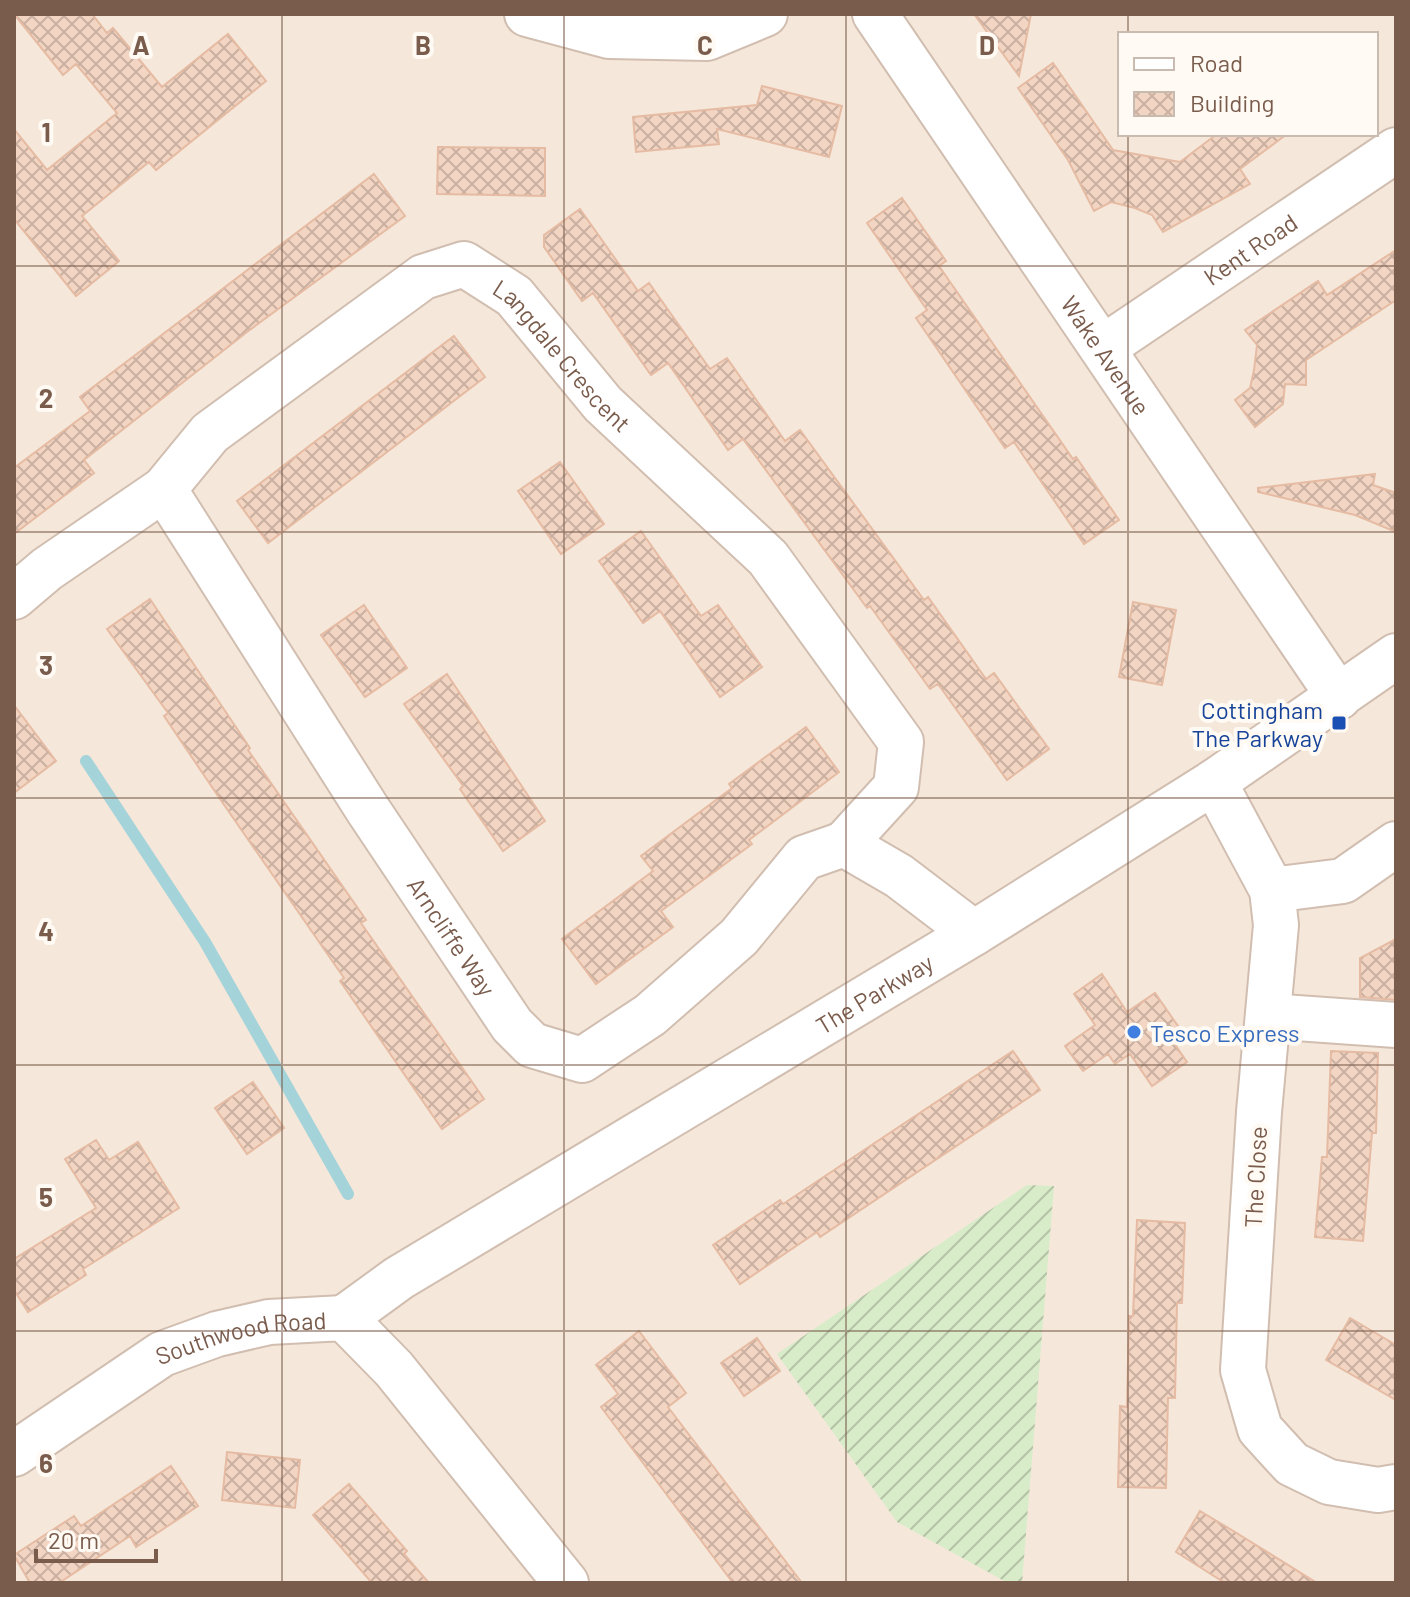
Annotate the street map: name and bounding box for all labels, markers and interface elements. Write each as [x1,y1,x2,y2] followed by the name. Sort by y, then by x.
[132,29,150,60] text: A
[415,29,431,60] text: B
[697,29,713,60] text: C
[979,29,995,60] text: D
[1118,32,1378,136] legend
[1190,48,1243,77] text: Road
[1190,88,1274,117] text: Building
[41,116,51,147] text: 1
[1198,207,1302,290] street label: Kent Road
[488,272,637,437] street label: Langdale Crescent
[1056,290,1157,420] street label: Wake Avenue
[39,382,53,413] text: 2
[39,649,53,680] text: 3
[1192,695,1323,752] place label: Cottingham The Parkway
[1330,714,1348,732] marker: Cottingham The Parkway
[402,871,503,1001] street label: Arncliffe Way
[38,915,54,946] text: 4
[810,947,938,1039] street label: The Parkway
[1150,1018,1300,1047] place label: Tesco Express
[1125,1023,1143,1041] marker: Tesco Express
[1238,1126,1272,1228] street label: The Close
[39,1181,53,1212] text: 5
[151,1304,327,1370] street label: Southwood Road
[39,1447,53,1478] text: 6
[36,1513,156,1563] scale bar
[48,1525,99,1554] text: 20 m

